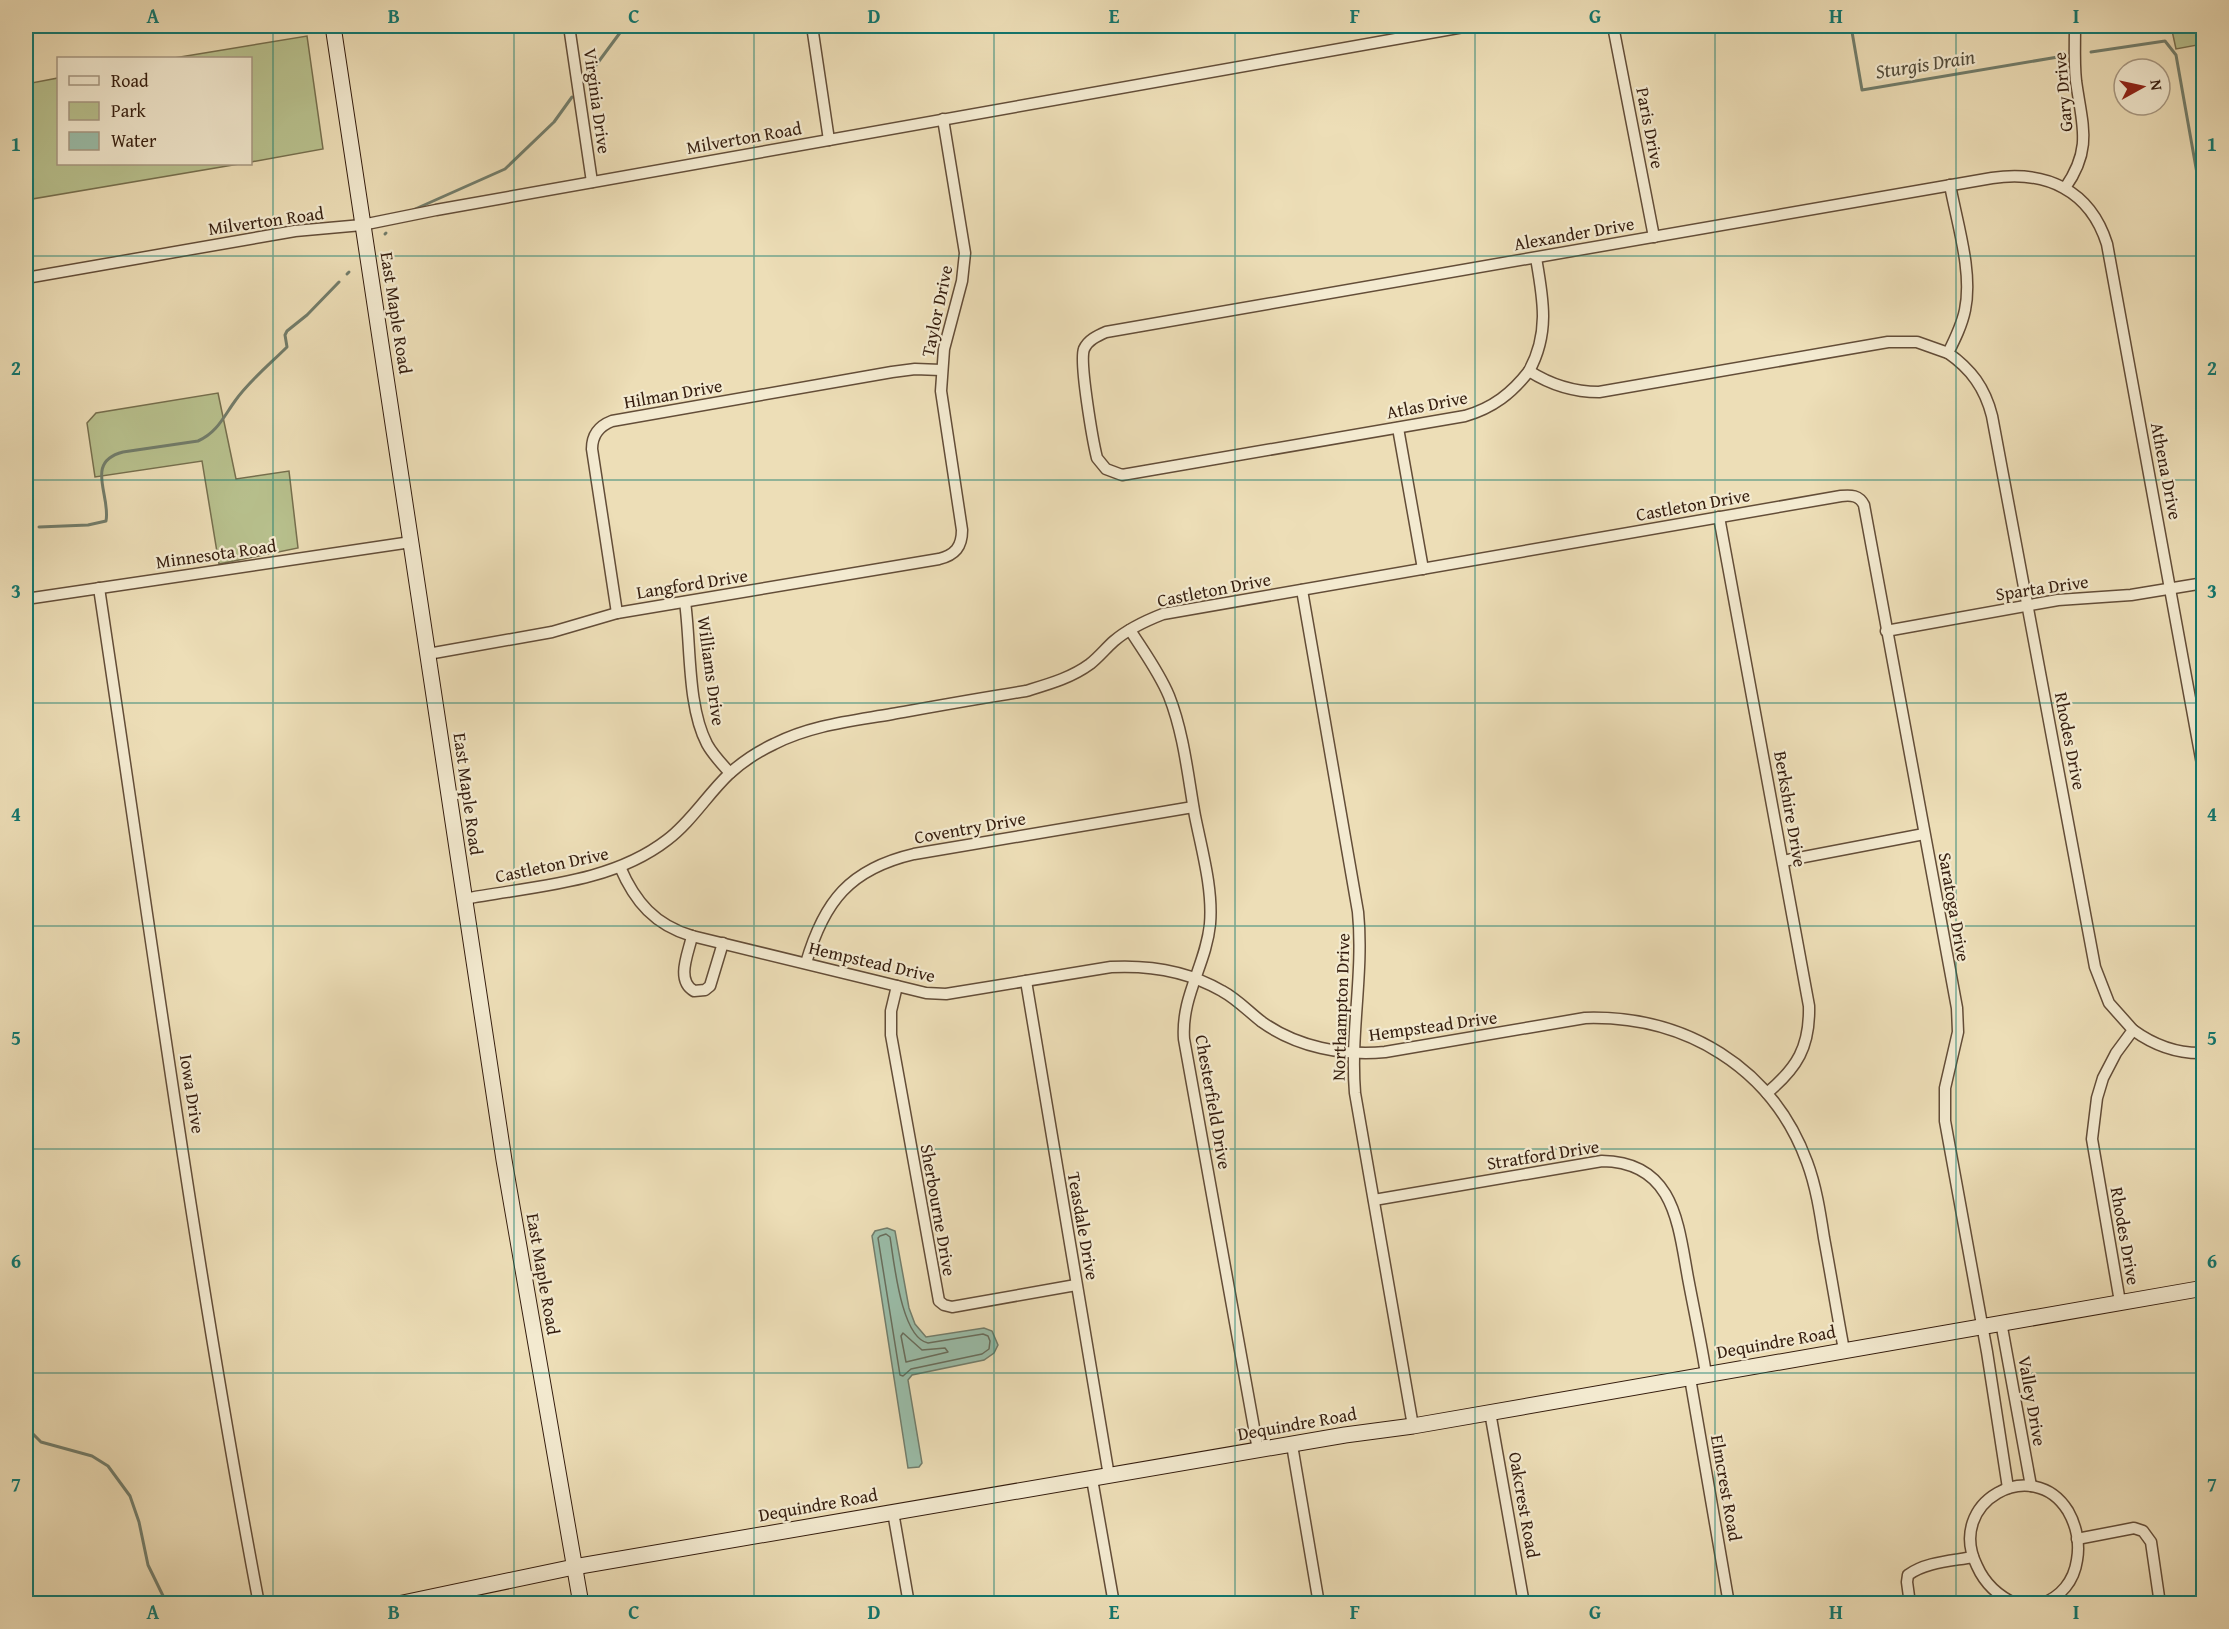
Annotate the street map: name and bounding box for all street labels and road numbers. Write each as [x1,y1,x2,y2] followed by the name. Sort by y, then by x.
[577,46,618,155] street label: Virginia Drive
[2046,51,2079,133] street label: Gary Drive
[1629,85,1672,171] street label: Paris Drive
[684,114,804,161] street label: Milverton Road
[206,199,326,242] street label: Milverton Road
[1512,210,1636,257] street label: Alexander Drive
[374,250,420,376] street label: East Maple Road
[914,263,959,359] street label: Taylor Drive
[621,372,724,415] street label: Hilman Drive
[1384,383,1470,426] street label: Atlas Drive
[2144,420,2189,522] street label: Athena Drive
[1634,481,1752,528] street label: Castleton Drive
[154,532,278,575] street label: Minnesota Road
[634,561,750,606] street label: Langford Drive
[1155,565,1273,614] street label: Castleton Drive
[1994,568,2090,607] street label: Sparta Drive
[690,614,733,727] street label: Williams Drive
[2048,690,2093,792] street label: Rhodes Drive
[447,731,490,857] street label: East Maple Road
[1767,749,1814,869] street label: Berkshire Drive
[912,804,1028,851] street label: Coventry Drive
[493,839,611,890] street label: Castleton Drive
[1932,850,1977,964] street label: Saratoga Drive
[1324,933,1357,1081] street label: Northampton Drive
[806,934,938,989] street label: Hempstead Drive
[1367,1003,1499,1048] street label: Hempstead Drive
[1188,1033,1239,1171] street label: Chesterfield Drive
[173,1052,212,1135] street label: Iowa Drive
[1485,1132,1601,1177] street label: Stratford Drive
[914,1142,963,1278] street label: Sherbourne Drive
[1061,1170,1106,1282] street label: Teasdale Drive
[2104,1185,2147,1287] street label: Rhodes Drive
[520,1211,568,1337] street label: East Maple Road
[1714,1318,1838,1365] street label: Dequindre Road
[2011,1354,2054,1448] street label: Valley Drive
[1235,1400,1359,1447] street label: Dequindre Road
[1704,1433,1749,1544] street label: Elmcrest Road
[1502,1450,1547,1560] street label: Oakcrest Road
[756,1481,880,1528] street label: Dequindre Road

